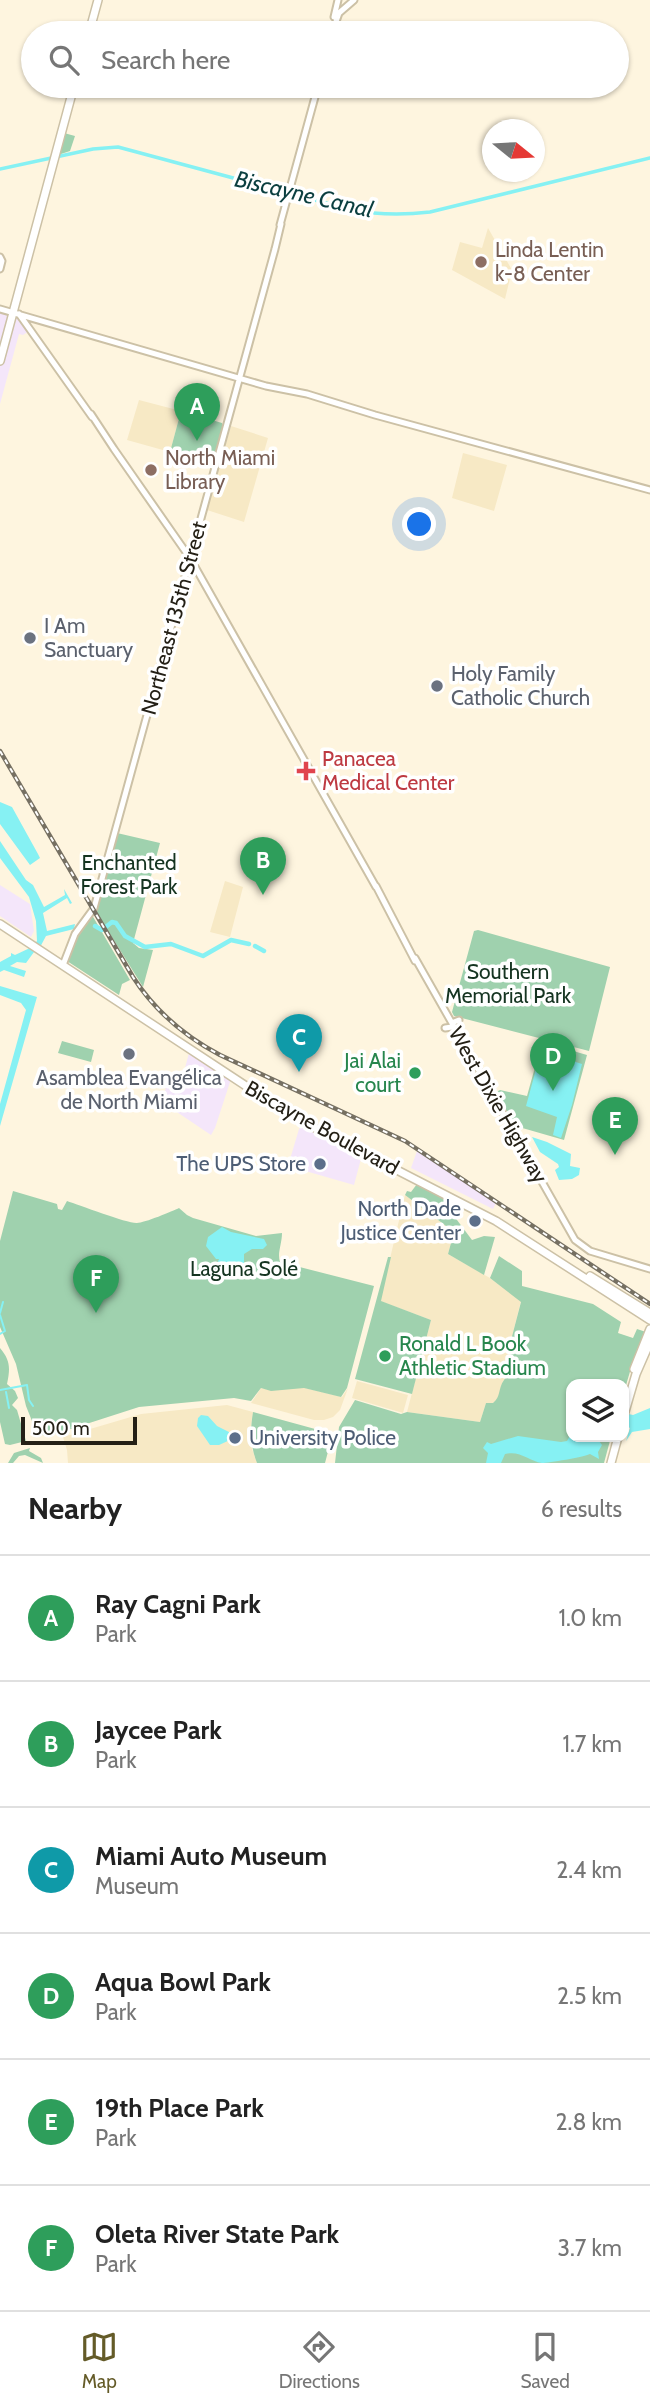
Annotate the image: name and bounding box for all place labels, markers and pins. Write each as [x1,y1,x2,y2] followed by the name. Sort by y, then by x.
[495,237,604,286] place label: Linda Lentin k-8 Center
[473,254,489,270] marker: Linda Lentin k-8 Center
[174,383,220,441] pin: A
[165,445,275,494] place label: North Miami Library
[143,462,159,478] marker: North Miami Library
[44,613,133,662] place label: I Am Sanctuary
[22,630,38,646] marker: I Am Sanctuary
[451,661,590,710] place label: Holy Family Catholic Church
[429,678,445,694] marker: Holy Family Catholic Church
[322,746,455,795] place label: Panacea Medical Center
[296,761,316,781] marker: Panacea Medical Center
[240,837,286,895] pin: B
[276,1014,322,1072] pin: C
[530,1033,576,1091] pin: D
[121,1046,137,1062] marker: Asamblea Evangélica de North Miami
[343,1048,401,1097] place label: Jai Alai court
[36,1065,222,1114] place label: Asamblea Evangélica de North Miami
[407,1065,423,1081] marker: Jai Alai court
[592,1097,638,1155] pin: E
[176,1151,306,1176] place label: The UPS Store
[312,1156,328,1172] marker: The UPS Store
[339,1196,461,1245] place label: North Dade Justice Center
[467,1213,483,1229] marker: North Dade Justice Center
[73,1255,119,1313] pin: F
[399,1331,546,1380] place label: Ronald L Book Athletic Stadium
[377,1348,393,1364] marker: Ronald L Book Athletic Stadium
[249,1425,396,1450] place label: University Police
[227,1430,243,1446] marker: University Police

